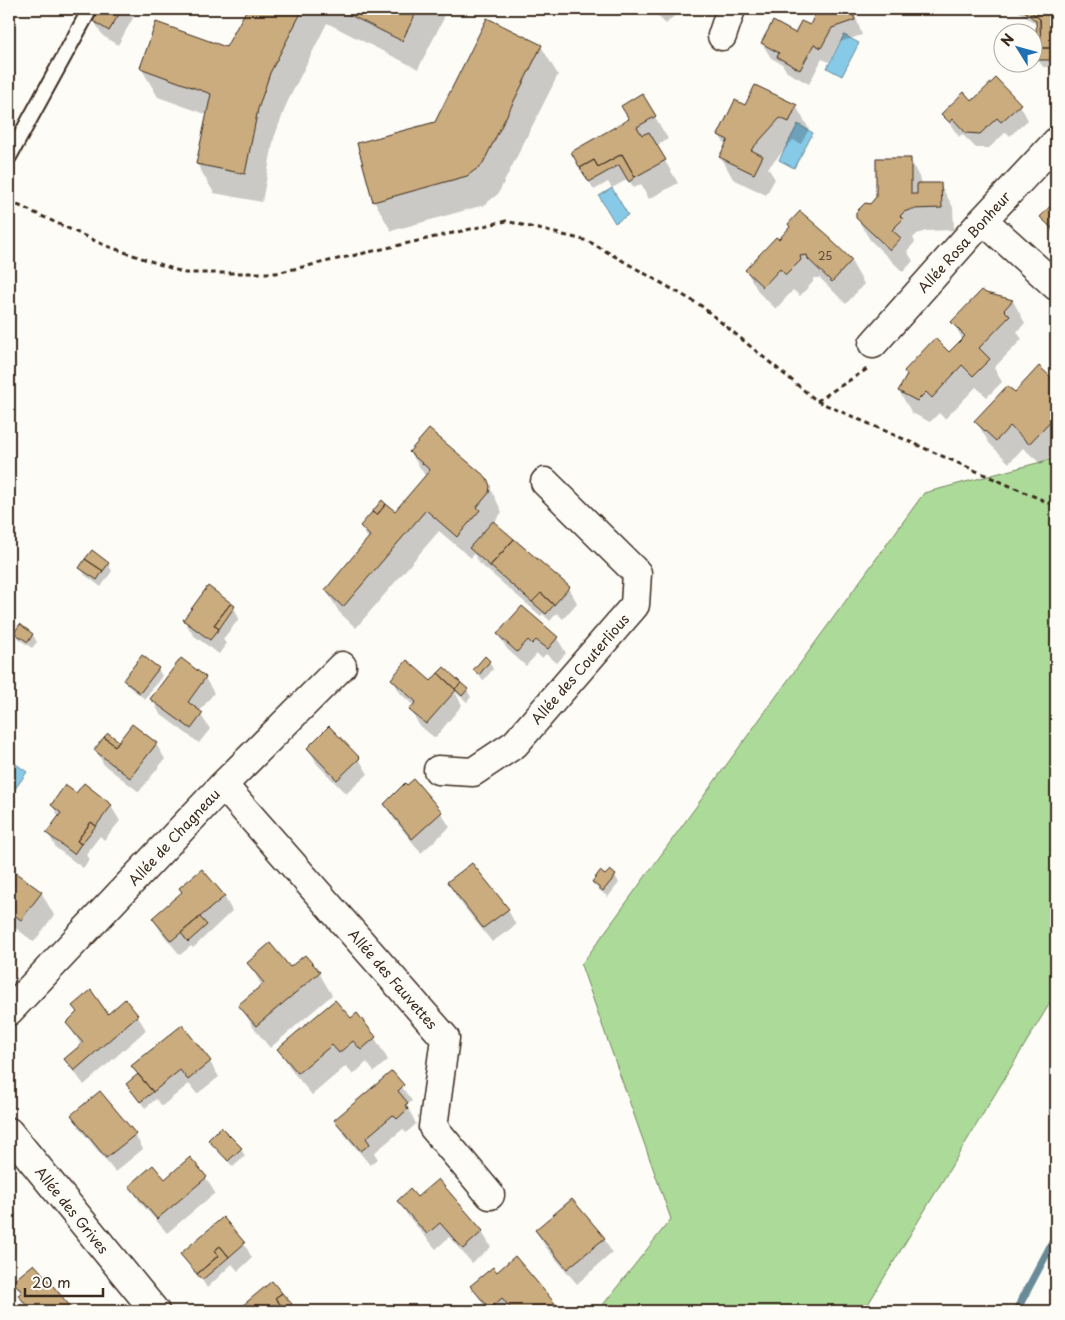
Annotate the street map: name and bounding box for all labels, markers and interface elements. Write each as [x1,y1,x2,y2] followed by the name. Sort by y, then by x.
[992,22,1042,72] north arrow
[995,29,1019,51] text: N
[913,186,1016,297] street label: Allée Rosa Bonheur
[818,247,832,264] house number: 25
[526,609,634,729] street label: Allée des Couterlious
[123,784,225,890] street label: Allée de Chagneau
[344,924,442,1034] street label: Allée des Fauvettes
[30,1162,114,1258] street label: Allée des Grives
[25,1265,102,1297] scale bar
[32,1270,71,1293] text: 20 m

